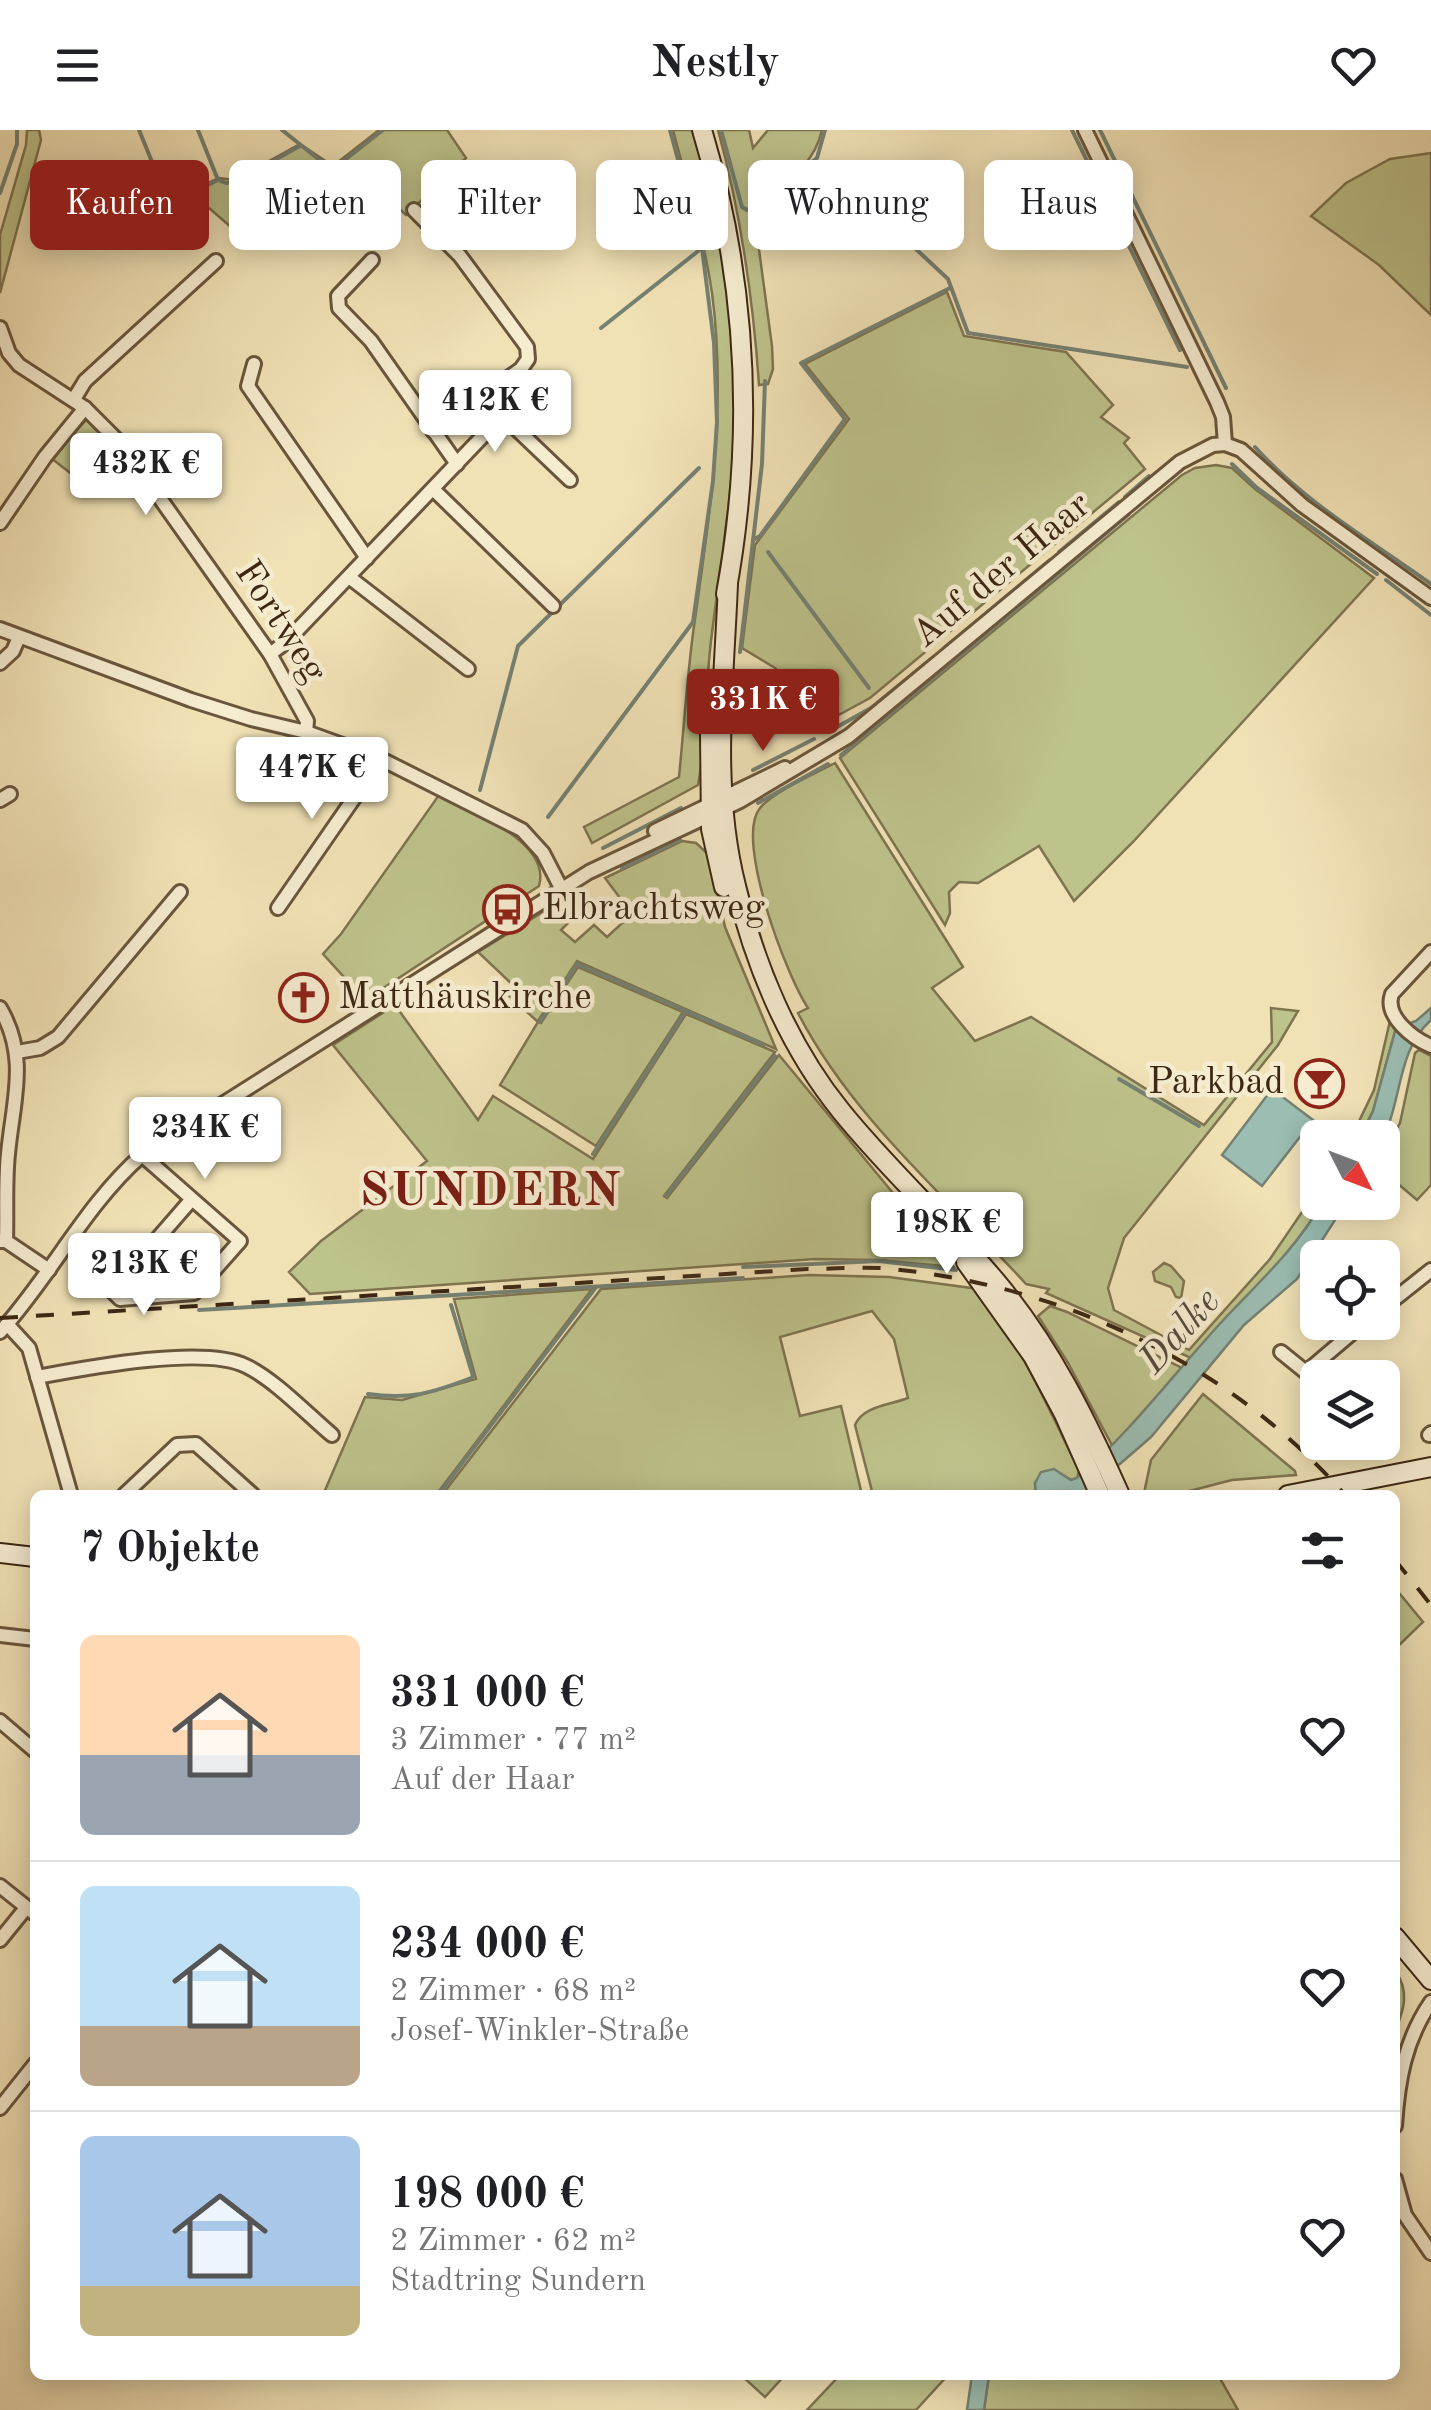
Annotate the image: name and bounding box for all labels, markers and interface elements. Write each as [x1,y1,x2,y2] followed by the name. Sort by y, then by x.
[50,38,105,93] icon: menu
[1326,38,1381,93] icon: heart
[651,42,780,87] text: Nestly
[30,160,209,250] chip: Kaufen
[229,160,401,250] chip: Mieten
[421,160,576,250] chip: Filter
[596,160,728,250] chip: Neu
[748,160,964,250] chip: Wohnung
[984,160,1133,250] chip: Haus
[414,370,576,455] pin: 412K €
[441,386,549,418] text: 412K €
[65,433,227,518] pin: 432K €
[92,449,200,481] text: 432K €
[906,486,1098,656] street label: Auf der Haar
[227,554,333,690] street label: Fortweg
[682,669,844,754] pin: 331K €
[709,685,817,717] text: 331K €
[231,737,393,822] pin: 447K €
[258,753,366,785] text: 447K €
[481,883,533,935] bus stop icon: Elbrachtsweg
[542,890,765,928] place label: Elbrachtsweg
[277,972,329,1024] church icon: Matthäuskirche
[338,979,592,1017] place label: Matthäuskirche
[1293,1057,1345,1109] bar icon: Parkbad
[1148,1064,1284,1102] place label: Parkbad
[124,1097,286,1182] pin: 234K €
[151,1113,259,1145] text: 234K €
[1300,1120,1400,1220] north arrow
[1300,1120,1400,1460] map controls
[359,1168,623,1216] district label: SUNDERN
[866,1192,1028,1277] pin: 198K €
[893,1208,1001,1240] text: 198K €
[63,1233,225,1318] pin: 213K €
[1300,1240,1400,1340] button: locate
[90,1249,198,1281] text: 213K €
[1132,1282,1229,1383] water label: Dalke
[1300,1360,1400,1460] button: layers
[1295,1523,1350,1578] icon: filters
[80,1529,260,1571] text: 7 Objekte
[390,1674,584,1716] text: 331 000 €
[160,1675,280,1795] icon: home
[1295,1708,1350,1763] icon: heart
[390,1725,636,1757] text: 3 Zimmer · 77 m²
[390,1765,575,1797] text: Auf der Haar
[390,1925,584,1967] text: 234 000 €
[160,1926,280,2046] icon: home
[1295,1959,1350,2014] icon: heart
[390,1976,636,2008] text: 2 Zimmer · 68 m²
[390,2016,689,2048] text: Josef-Winkler-Straße
[390,2175,584,2217] text: 198 000 €
[160,2176,280,2296] icon: home
[1295,2209,1350,2264] icon: heart
[390,2226,636,2258] text: 2 Zimmer · 62 m²
[390,2266,646,2298] text: Stadtring Sundern

